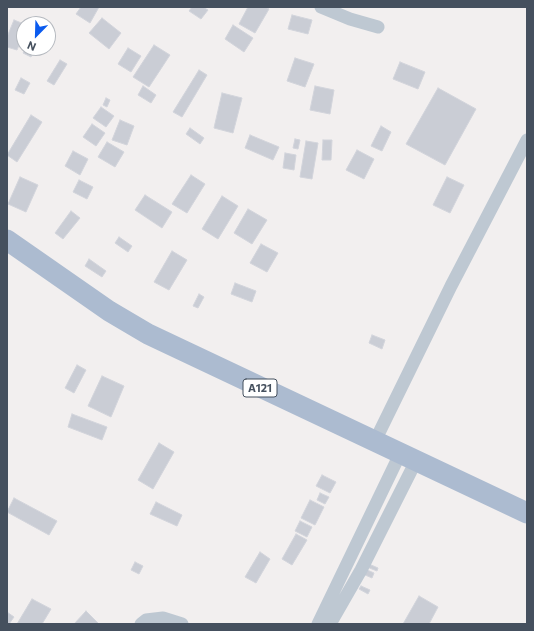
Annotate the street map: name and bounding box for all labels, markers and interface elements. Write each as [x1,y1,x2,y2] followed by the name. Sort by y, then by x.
[16,16,56,56] north arrow
[25,39,38,54] text: N
[243,379,277,397] road number: A121

